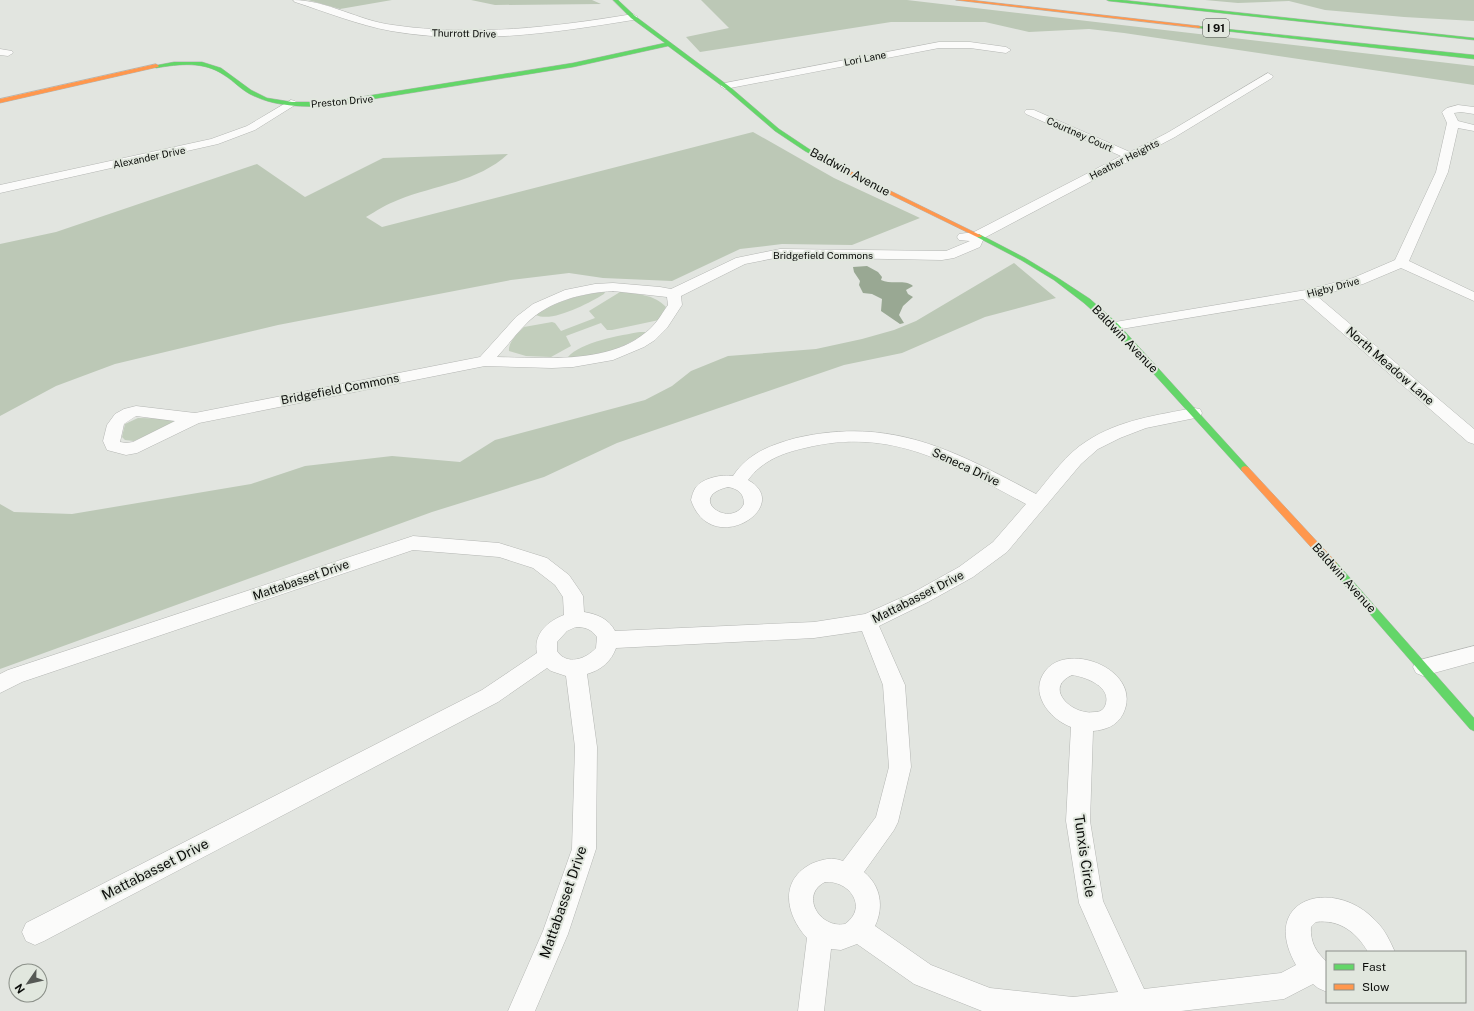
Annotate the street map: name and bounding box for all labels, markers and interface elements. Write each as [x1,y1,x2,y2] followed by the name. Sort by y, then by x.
[1203,19,1229,37] road number: I 91
[432,26,497,40] street label: Thurrott Drive
[843,48,887,68] street label: Lori Lane
[310,92,374,110] street label: Preston Drive
[1045,114,1115,154] street label: Courtney Court
[1087,136,1161,182] street label: Heather Heights
[112,143,187,171] street label: Alexander Drive
[808,145,893,199] street label: Baldwin Avenue
[773,249,873,261] street label: Bridgefield Commons
[1305,274,1361,300] street label: Higby Drive
[1089,302,1161,376] street label: Baldwin Avenue
[1343,324,1437,408] street label: North Meadow Lane
[280,371,400,407] street label: Bridgefield Commons
[930,445,1002,489] street label: Seneca Drive
[1309,540,1379,616] street label: Baldwin Avenue
[251,557,351,603] street label: Mattabasset Drive
[870,568,966,626] street label: Mattabasset Drive
[1071,814,1099,898] street label: Tunxis Circle
[99,835,211,903] street label: Mattabasset Drive
[536,844,590,960] street label: Mattabasset Drive
[1326,951,1466,1003] legend
[1362,960,1387,974] text: Fast
[8,963,48,1003] north arrow
[1362,980,1390,994] text: Slow
[12,982,27,996] text: N

